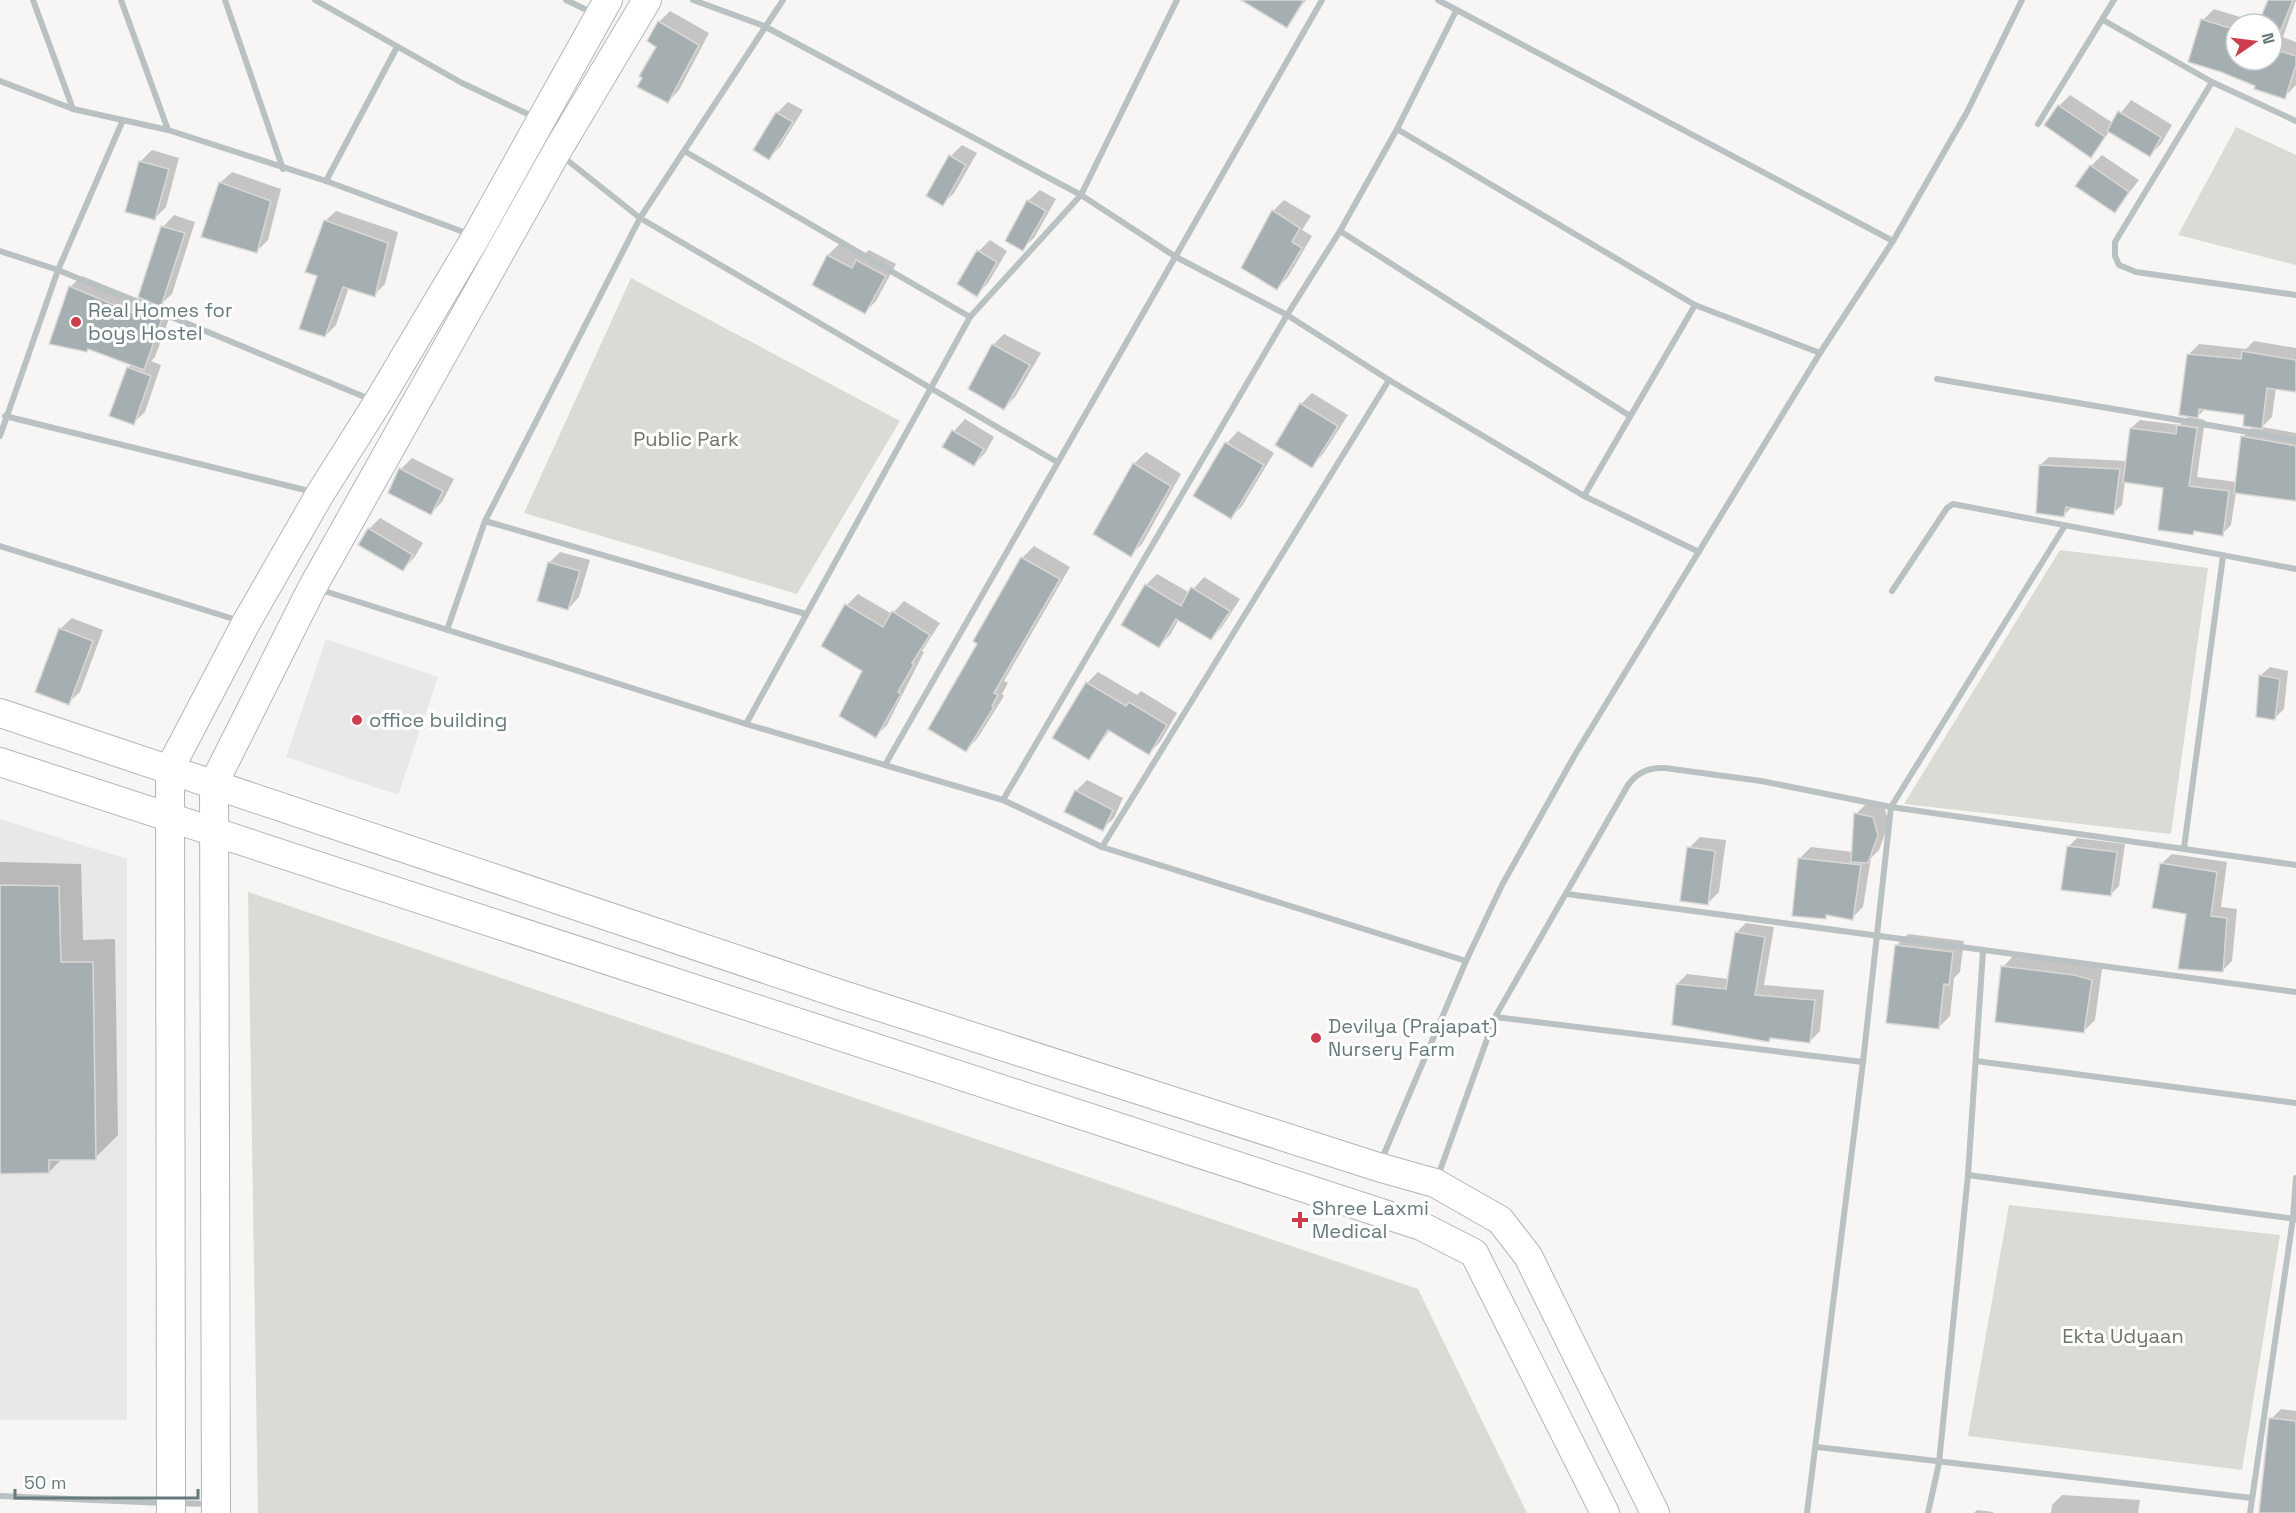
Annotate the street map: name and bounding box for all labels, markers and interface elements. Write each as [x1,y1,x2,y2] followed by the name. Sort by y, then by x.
[2224,12,2284,72] north arrow
[2257,31,2280,46] text: N
[88,297,232,346] place label: Real Homes for boys Hostel
[69,315,83,329] marker: Real Homes for boys Hostel
[633,426,739,452] park label: Public Park
[369,707,507,733] place label: office building
[350,713,364,727] marker: office building
[1328,1013,1497,1062] place label: Devilya (Prajapat) Nursery Farm
[1309,1031,1323,1045] marker: Devilya (Prajapat) Nursery Farm
[1312,1195,1429,1244] place label: Shree Laxmi Medical
[1293,1213,1307,1227] marker: Shree Laxmi Medical
[2062,1323,2184,1349] park label: Ekta Udyaan
[15,1462,198,1500] scale bar
[24,1471,66,1494] text: 50 m

